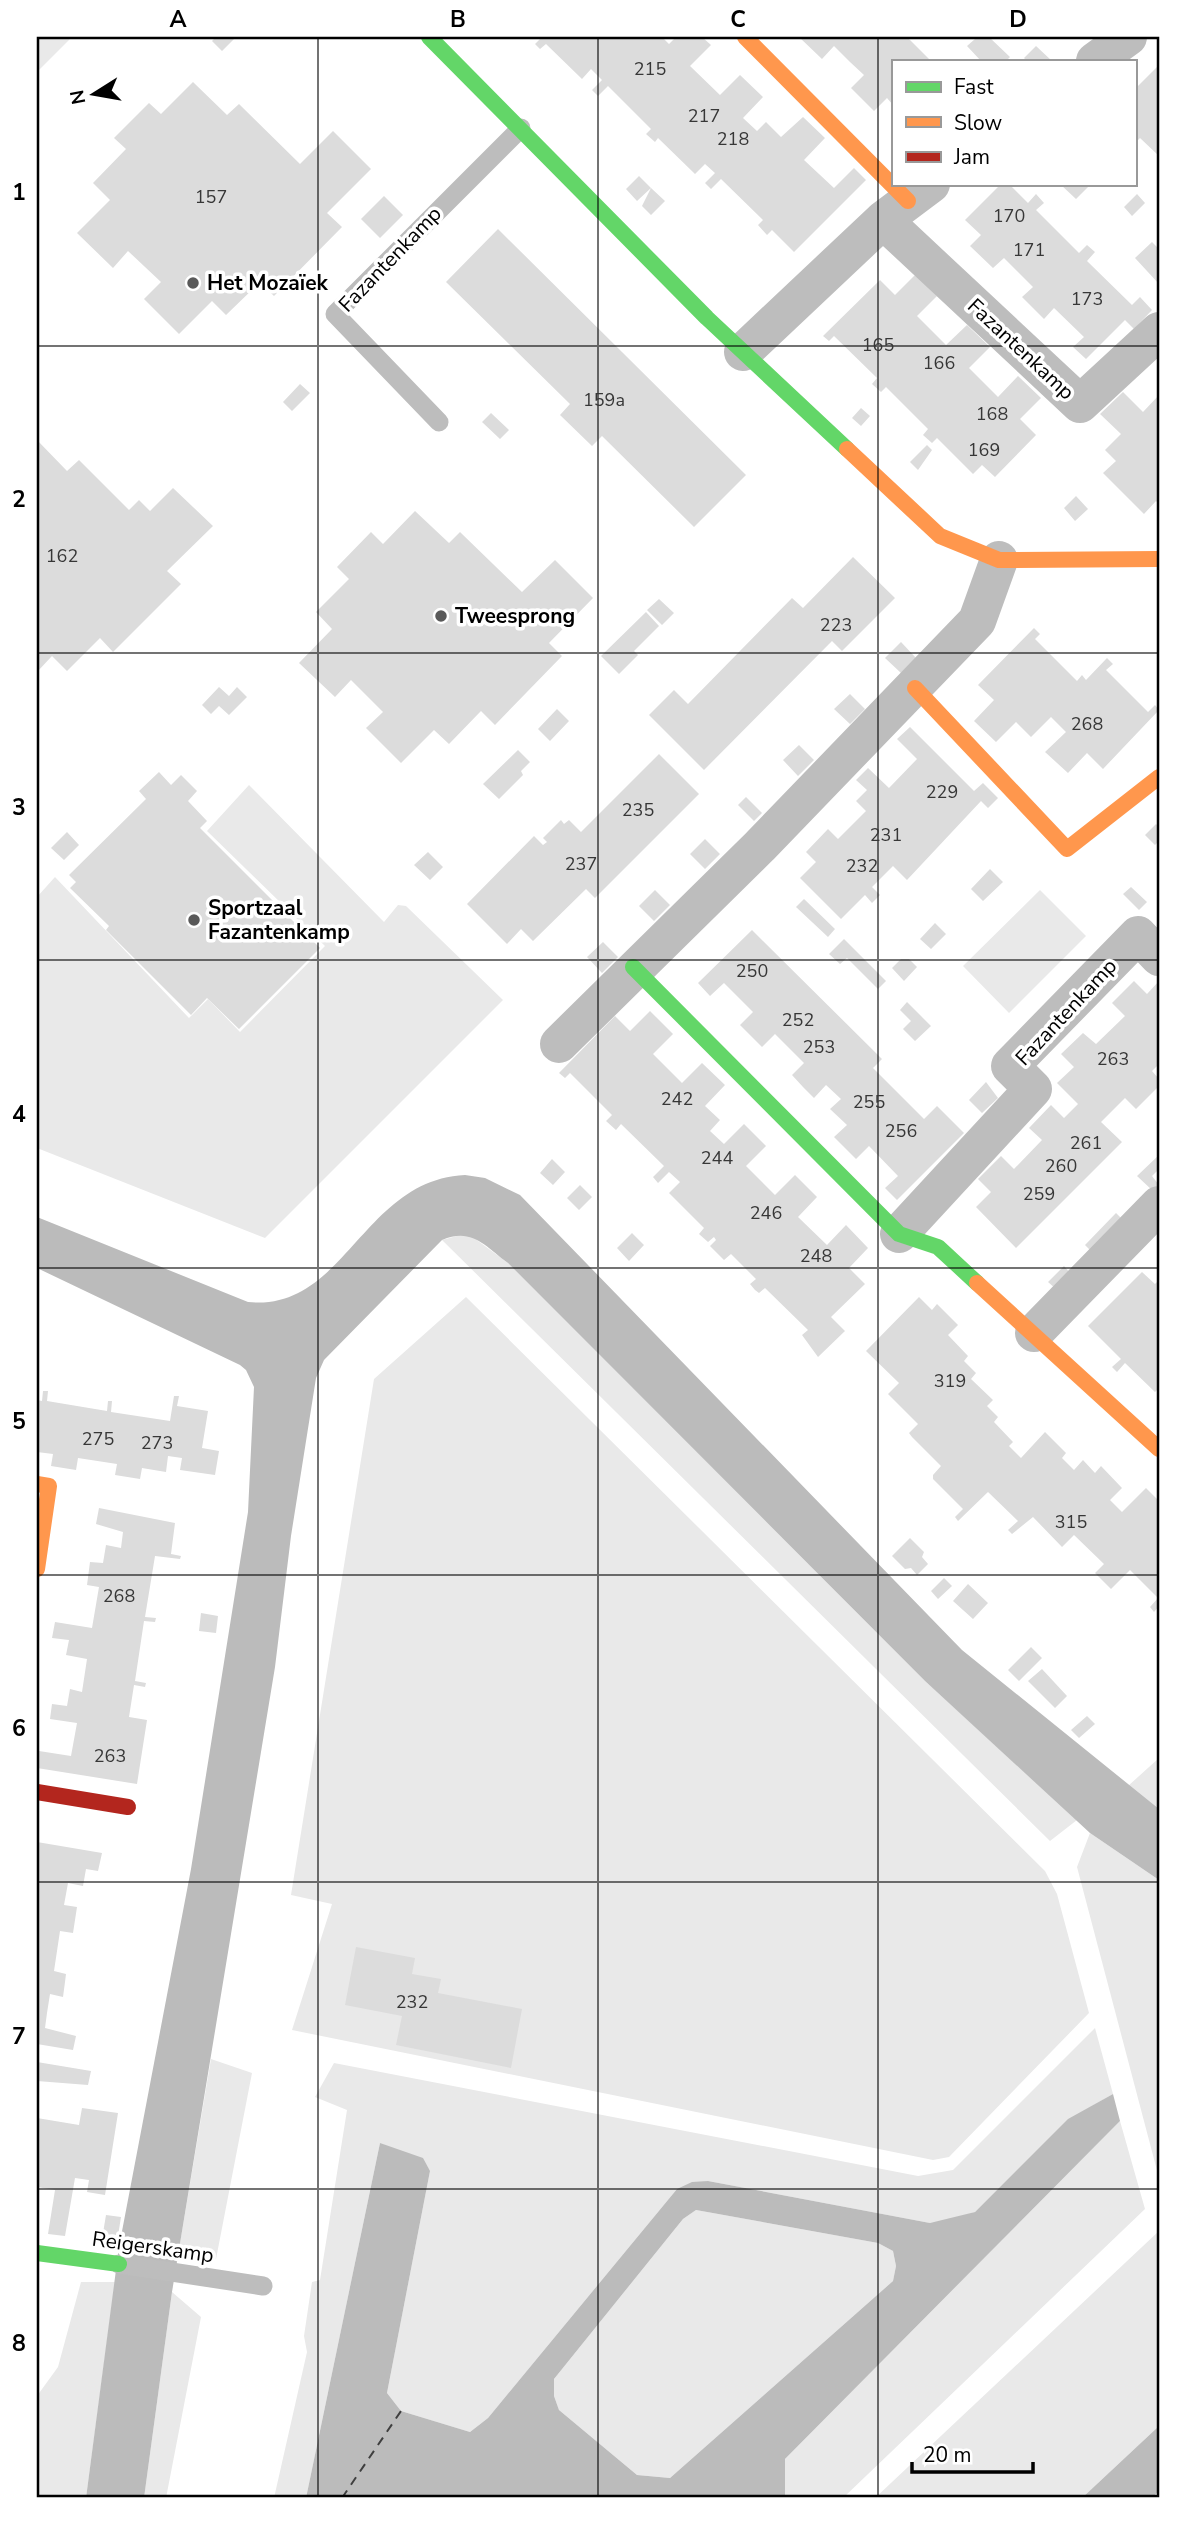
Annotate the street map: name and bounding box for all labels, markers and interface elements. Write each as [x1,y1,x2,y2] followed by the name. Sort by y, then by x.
[169,4,187,35] text: A
[450,4,466,35] text: B
[730,4,746,35] text: C
[1009,4,1027,35] text: D
[634,57,666,81] house number: 215
[60,60,130,130] north arrow
[892,60,1136,186] legend
[954,73,994,101] text: Fast
[64,88,92,107] text: N
[688,104,720,128] house number: 217
[954,109,1003,137] text: Slow
[717,127,749,151] house number: 218
[953,143,990,171] text: Jam
[12,177,26,208] text: 1
[195,185,227,209] house number: 157
[332,200,448,318] street label: Fazantenkamp
[993,204,1025,228] house number: 170
[1013,238,1045,262] house number: 171
[207,269,329,297] place label: Het Mozaïek
[185,275,201,291] marker: Het Mozaïek
[1071,287,1103,311] house number: 173
[961,292,1081,406] street label: Fazantenkamp
[862,333,894,357] house number: 165
[923,351,955,375] house number: 166
[583,388,625,412] house number: 159a
[976,402,1008,426] house number: 168
[968,438,1000,462] house number: 169
[12,484,26,515] text: 2
[46,544,78,568] house number: 162
[455,602,575,630] place label: Tweesprong
[433,608,449,624] marker: Tweesprong
[820,613,852,637] house number: 223
[1071,712,1103,736] house number: 268
[926,780,958,804] house number: 229
[12,792,26,823] text: 3
[622,798,654,822] house number: 235
[870,823,902,847] house number: 231
[565,852,597,876] house number: 237
[846,854,878,878] house number: 232
[208,894,350,946] place label: Sportzaal Fazantenkamp
[186,912,202,928] marker: Sportzaal Fazantenkamp
[1009,952,1123,1072] street label: Fazantenkamp
[736,959,768,983] house number: 250
[782,1008,814,1032] house number: 252
[803,1035,835,1059] house number: 253
[1097,1047,1129,1071] house number: 263
[661,1087,693,1111] house number: 242
[853,1090,885,1114] house number: 255
[12,1099,26,1130] text: 4
[885,1119,917,1143] house number: 256
[1070,1131,1102,1155] house number: 261
[701,1146,733,1170] house number: 244
[1045,1154,1077,1178] house number: 260
[1023,1182,1055,1206] house number: 259
[750,1201,782,1225] house number: 246
[800,1244,832,1268] house number: 248
[934,1369,966,1393] house number: 319
[12,1406,26,1437] text: 5
[82,1427,114,1451] house number: 275
[141,1431,173,1455] house number: 273
[1055,1510,1087,1534] house number: 315
[103,1584,135,1608] house number: 268
[12,1713,26,1744] text: 6
[94,1744,126,1768] house number: 263
[396,1990,428,2014] house number: 232
[12,2021,26,2052] text: 7
[90,2225,216,2269] street label: Reigerskamp
[12,2328,26,2359] text: 8
[912,2430,1033,2474] scale bar
[923,2441,972,2469] text: 20 m

